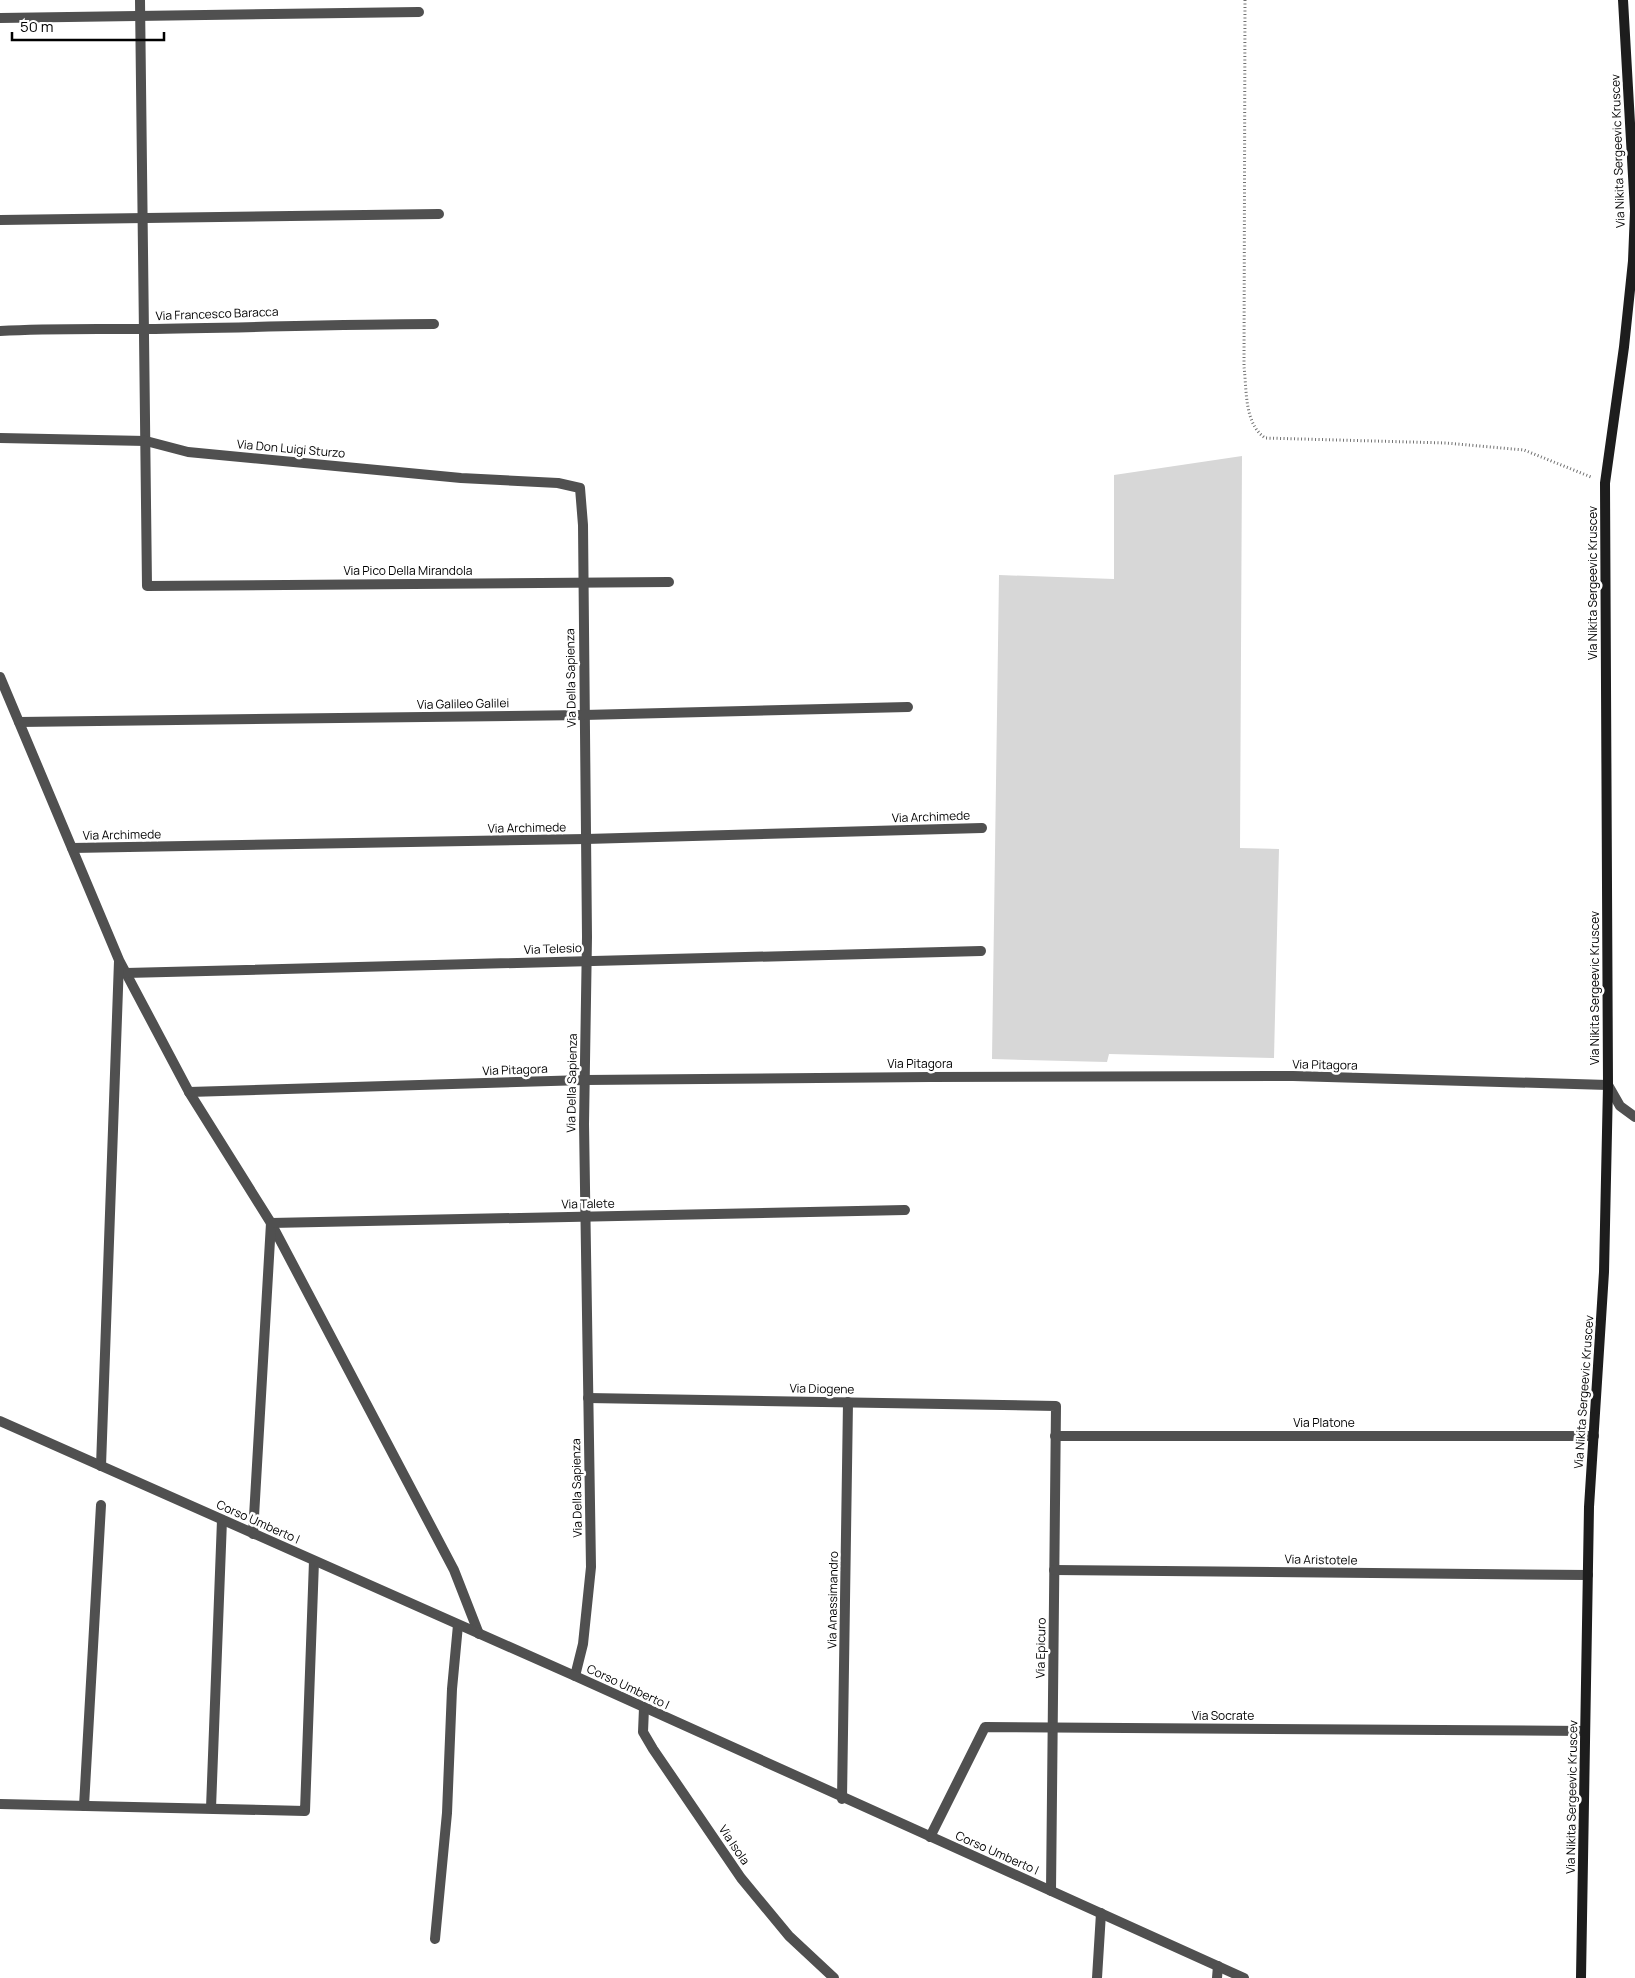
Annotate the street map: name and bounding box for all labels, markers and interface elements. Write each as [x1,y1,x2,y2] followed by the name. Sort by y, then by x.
[12,10,165,42] scale bar
[20,16,54,37] text: 50 m
[1606,74,1629,228] street label: Via Nikita Sergeevic Kruscev
[155,303,279,324] street label: Via Francesco Baracca
[236,435,346,462] street label: Via Don Luigi Sturzo
[1584,506,1601,660] street label: Via Nikita Sergeevic Kruscev
[343,562,473,579] street label: Via Pico Della Mirandola
[561,628,580,728] street label: Via Della Sapienza
[417,694,509,713] street label: Via Galileo Galilei
[891,807,971,826] street label: Via Archimede
[488,818,566,837] street label: Via Archimede
[83,825,161,844] street label: Via Archimede
[1586,911,1603,1065] street label: Via Nikita Sergeevic Kruscev
[524,939,582,958] street label: Via Telesio
[562,1033,581,1133] street label: Via Della Sapienza
[887,1055,953,1072] street label: Via Pitagora
[1292,1055,1358,1074] street label: Via Pitagora
[482,1060,548,1079] street label: Via Pitagora
[561,1195,615,1212] street label: Via Talete
[1570,1315,1597,1469] street label: Via Nikita Sergeevic Kruscev
[789,1379,855,1398] street label: Via Diogene
[1293,1414,1355,1431] street label: Via Platone
[567,1438,586,1538] street label: Via Della Sapienza
[214,1496,303,1548] street label: Corso Umberto I
[1284,1550,1358,1569] street label: Via Aristotele
[823,1551,842,1649] street label: Via Anassimandro
[1031,1617,1050,1678] street label: Via Epicuro
[584,1660,672,1713] street label: Corso Umberto I
[1192,1707,1254,1724] street label: Via Socrate
[1562,1720,1581,1874] street label: Via Nikita Sergeevic Kruscev
[715,1822,754,1868] street label: Via Isola
[953,1827,1042,1879] street label: Corso Umberto I

